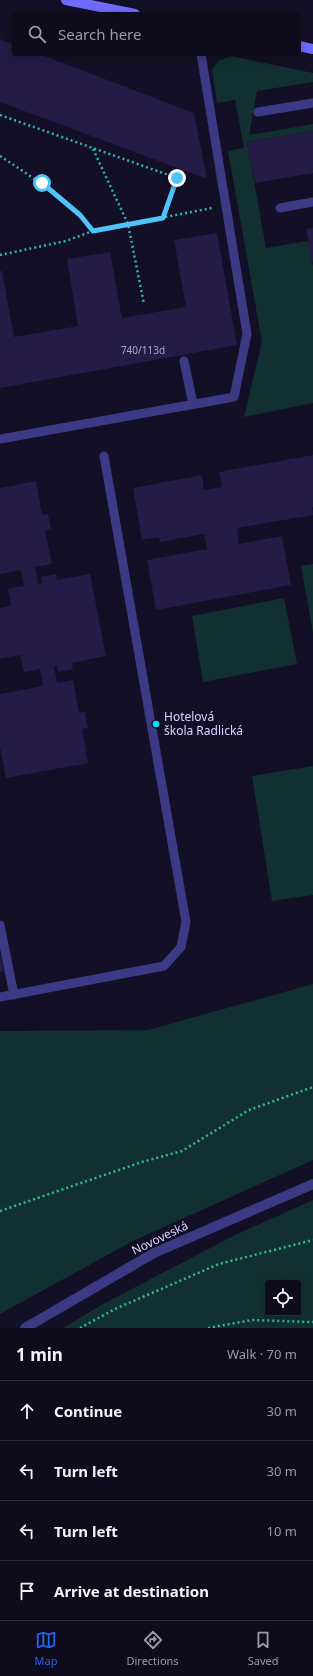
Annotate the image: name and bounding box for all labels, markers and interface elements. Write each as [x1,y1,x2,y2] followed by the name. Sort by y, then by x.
[12,12,301,56] search box
[26,23,48,45] icon: search
[58,24,141,44] text: Search here
[168,169,186,187] route end
[33,174,51,192] route start
[121,343,165,357] house number: 740/113d
[164,708,243,739] place label: Hotelová škola Radlická
[151,719,161,729] marker: Hotelová škola Radlická
[129,1217,191,1259] street label: Novoveská
[265,1280,301,1316] map controls
[265,1280,301,1316] button: locate
[16,1343,63,1366] text: 1 min
[227,1345,297,1363] text: Walk · 70 m
[16,1400,38,1422] icon: ahead
[54,1401,122,1421] text: Continue
[267,1402,297,1420] text: 30 m
[16,1460,38,1482] icon: left
[54,1461,118,1481] text: Turn left
[267,1462,297,1480] text: 30 m
[16,1520,38,1542] icon: left
[54,1521,118,1541] text: Turn left
[267,1522,297,1540] text: 10 m
[16,1580,38,1602] icon: arrive
[54,1581,209,1601] text: Arrive at destination
[35,1629,57,1668] tab: Map
[126,1629,179,1668] tab: Directions
[248,1629,278,1668] tab: Saved

